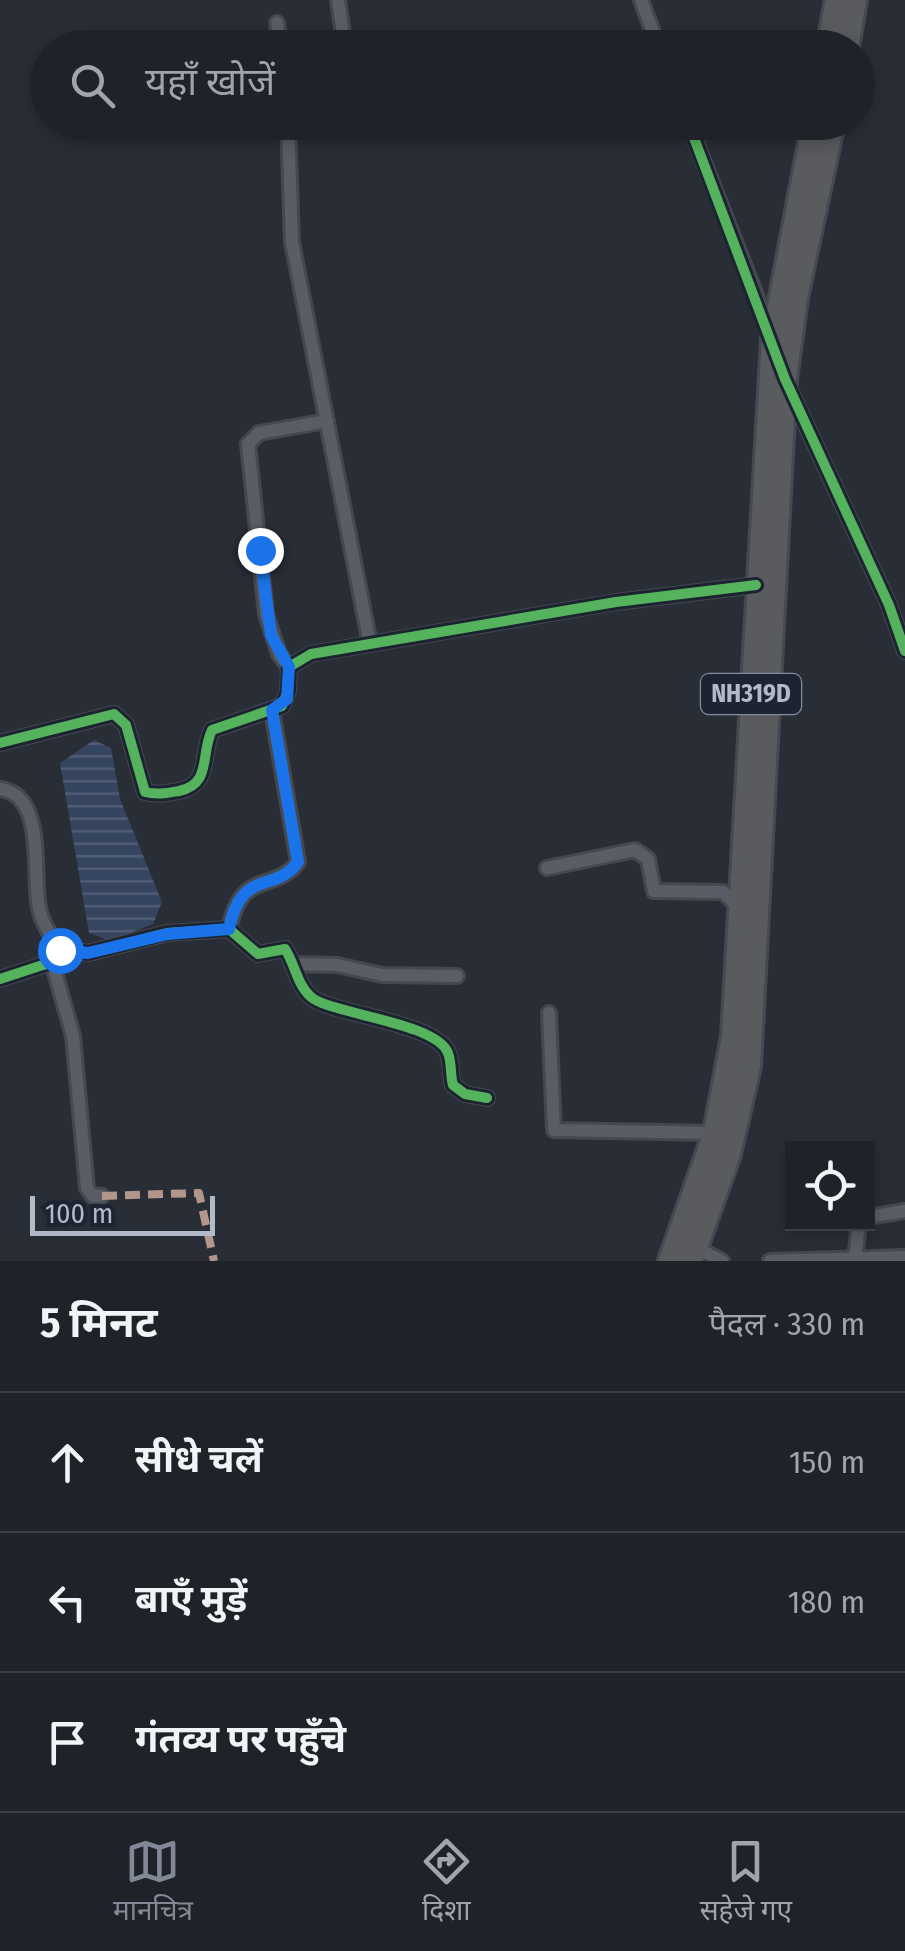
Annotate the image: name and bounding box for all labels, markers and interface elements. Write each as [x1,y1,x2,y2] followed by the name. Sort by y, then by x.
[30,30,875,140] search box
[65,58,120,113] icon: search
[145,59,275,105] text: यहाँ खोजें
[238,528,284,574] route end
[701,674,801,714] road number: NH319D
[38,928,84,974] route start
[785,1141,875,1231] map controls
[785,1141,875,1231] button: locate
[30,1191,215,1236] scale bar
[45,1197,113,1230] text: 100 m
[40,1298,158,1348] text: 5 मिनट
[709,1305,865,1343] text: पैदल · 330 m
[40,1435,95,1490] icon: ahead
[135,1436,263,1482] text: सीधे चलें
[789,1443,865,1481] text: 150 m
[40,1575,95,1630] icon: left
[135,1576,247,1622] text: बाएँ मुड़ें
[788,1583,865,1621] text: 180 m
[40,1715,95,1770] icon: arrive
[135,1716,346,1762] text: गंतव्य पर पहुँचे
[113,1834,193,1931] tab: मानचित्र
[419,1834,474,1931] tab: दिशा
[700,1834,792,1931] tab: सहेजे गए

